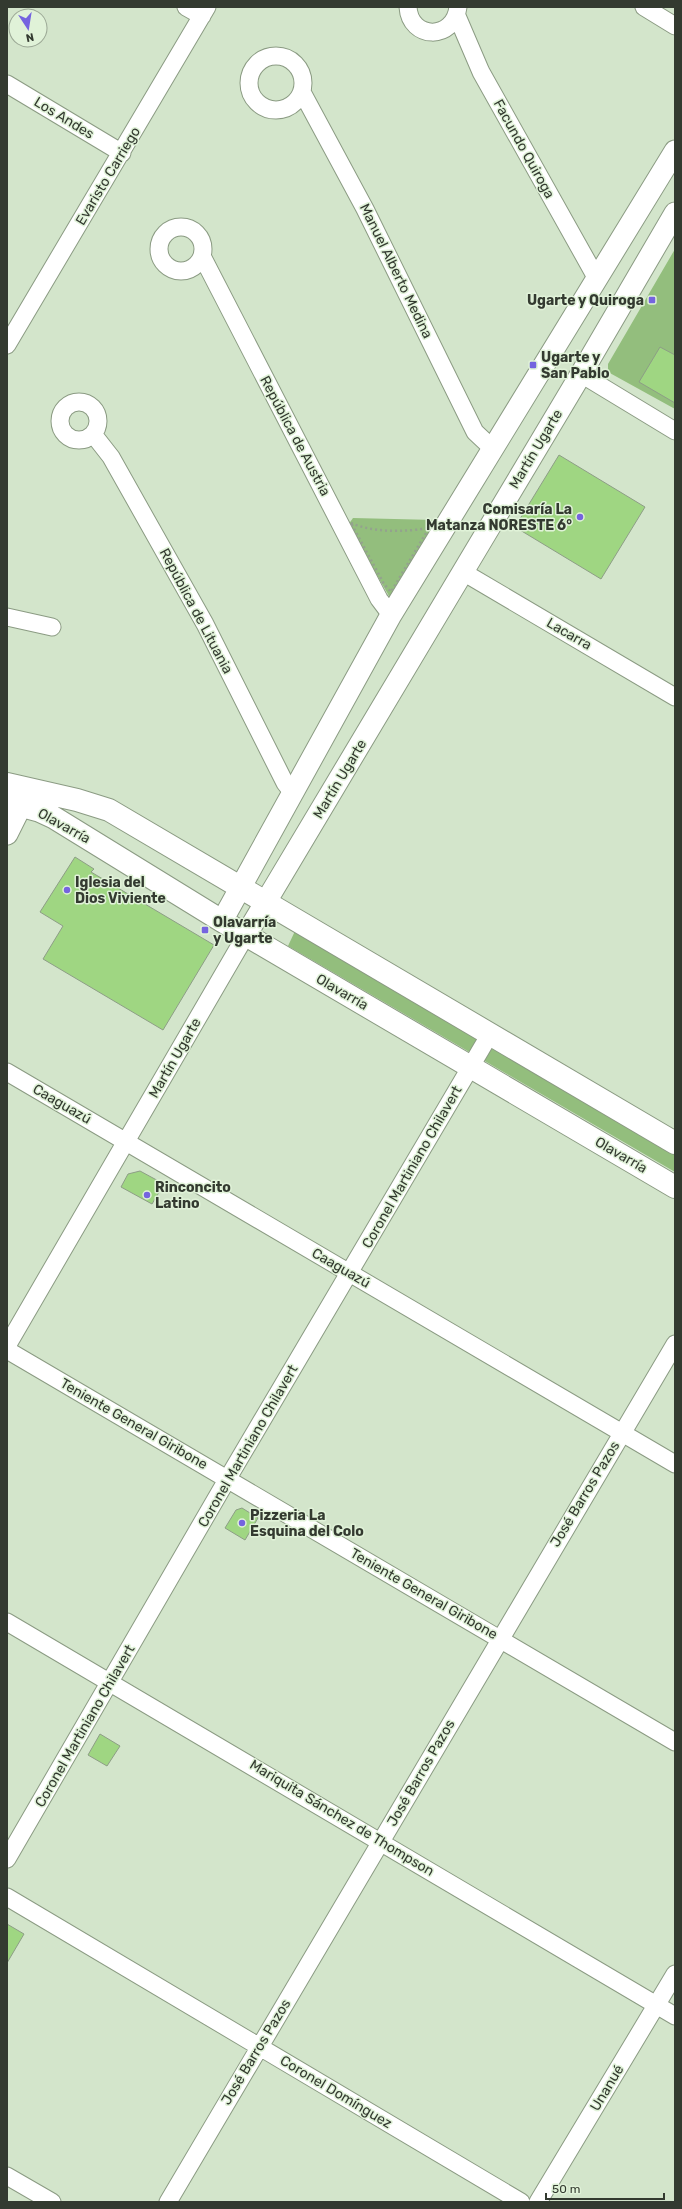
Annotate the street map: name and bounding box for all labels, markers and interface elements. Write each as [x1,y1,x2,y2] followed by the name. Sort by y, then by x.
[8,8,48,48] north arrow
[25,30,35,44] text: N
[31,93,97,143] street label: Los Andes
[490,97,558,201] street label: Facundo Quiroga
[72,124,144,228] street label: Evaristo Carriego
[356,201,436,341] street label: Manuel Alberto Medina
[527,292,644,309] place label: Ugarte y Quiroga
[647,295,657,305] marker: Ugarte y Quiroga
[541,349,609,382] place label: Ugarte y San Pablo
[528,360,538,370] marker: Ugarte y San Pablo
[256,373,334,499] street label: República de Austria
[506,406,566,492] street label: Martín Ugarte
[426,501,572,534] place label: Comisaría La Matanza NORESTE 6°
[575,512,585,522] marker: Comisaría La Matanza NORESTE 6°
[156,545,236,677] street label: República de Lituania
[543,614,595,654] street label: Lacarra
[310,736,370,822] street label: Martín Ugarte
[35,805,93,847] street label: Olavarría
[75,874,166,907] place label: Iglesia del Dios Viviente
[62,885,72,895] marker: Iglesia del Dios Viviente
[213,914,276,947] place label: Olavarría y Ugarte
[200,925,210,935] marker: Olavarría y Ugarte
[313,970,371,1014] street label: Olavarría
[145,1015,205,1101] street label: Martín Ugarte
[30,1080,94,1128] street label: Caaguazú
[358,1082,466,1251] street label: Coronel Martiniano Chilavert
[592,1133,650,1177] street label: Olavarría
[155,1179,231,1212] place label: Rinconcito Latino
[142,1190,152,1200] marker: Rinconcito Latino
[309,1244,373,1292] street label: Caaguazú
[194,1361,302,1530] street label: Coronel Martiniano Chilavert
[57,1375,211,1473] street label: Teniente General Giribone
[547,1438,623,1550] street label: José Barros Pazos
[250,1507,364,1540] place label: Pizzeria La Esquina del Colo
[237,1518,247,1528] marker: Pizzeria La Esquina del Colo
[347,1545,501,1643] street label: Teniente General Giribone
[31,1641,139,1810] street label: Coronel Martiniano Chilavert
[384,1717,458,1829] street label: José Barros Pazos
[247,1756,437,1880] street label: Mariquita Sánchez de Thompson
[218,1996,294,2108] street label: José Barros Pazos
[277,2052,395,2132] street label: Coronel Domínguez
[587,2062,627,2114] street label: Unanué
[546,2175,664,2201] scale bar
[552,2182,580,2196] text: 50 m

